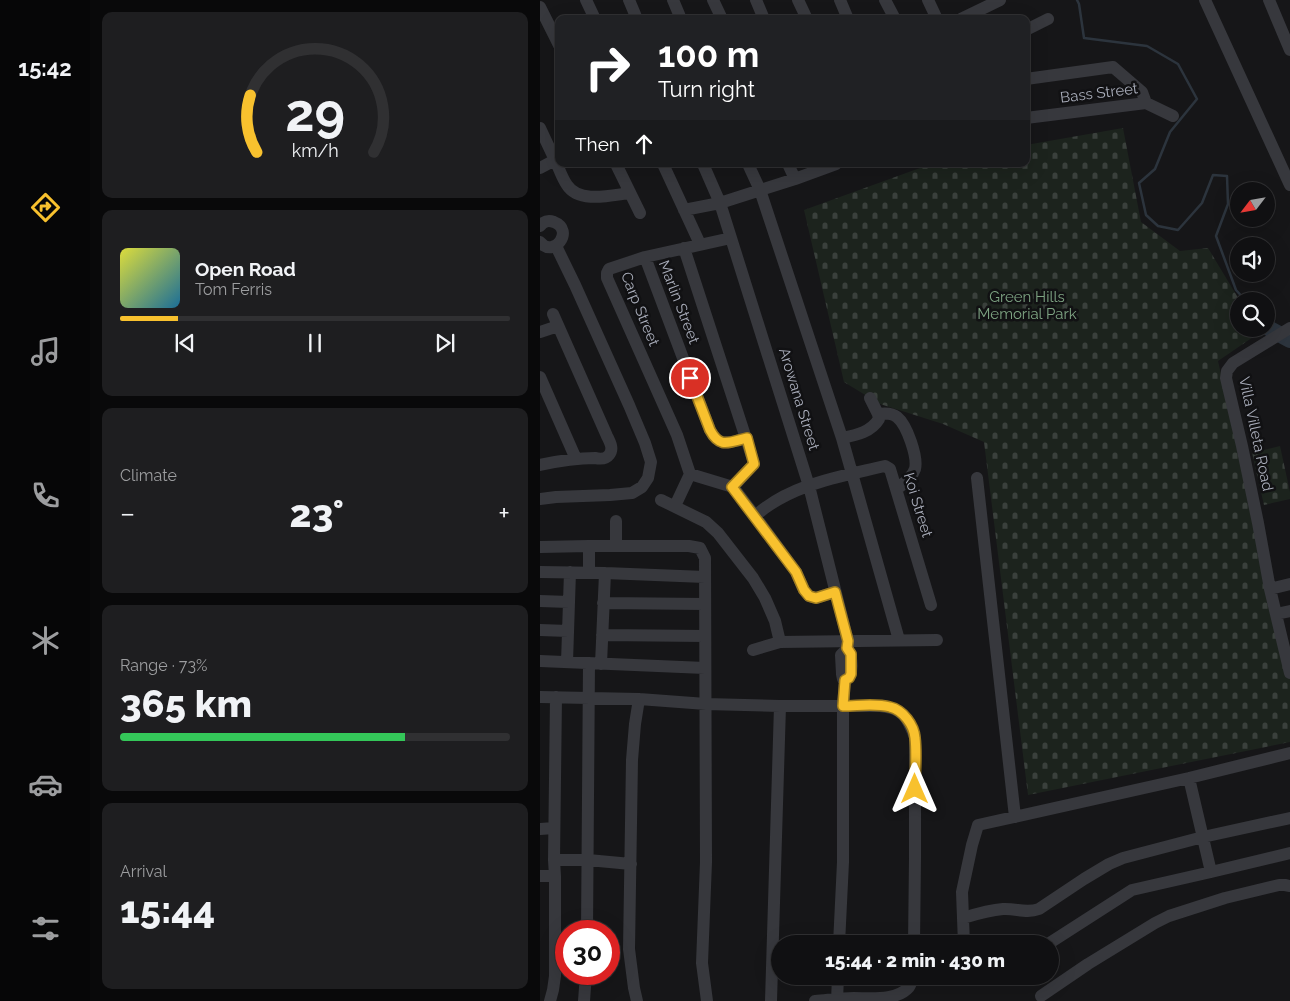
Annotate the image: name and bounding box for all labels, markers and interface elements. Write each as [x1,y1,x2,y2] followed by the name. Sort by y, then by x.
[658,34,759,75] text: 100 m
[575,35,640,100] icon: right
[18,55,72,81] text: 15:42
[658,76,755,102] text: Turn right
[1059,79,1139,107] street label: Bass Street
[285,82,345,143] text: 29
[630,130,658,158] icon: ahead
[575,133,620,155] text: Then
[291,140,339,161] text: km/h
[1230,182,1275,228] north arrow
[1230,182,1275,337] map controls
[28,190,63,225] icon: directions
[1230,237,1275,282] button: sound
[195,258,296,280] text: Open Road
[655,258,703,346] street label: Marlin Street
[617,269,663,349] street label: Carp Street
[195,280,272,299] text: Tom Ferris
[977,288,1077,323] park label: Green Hills Memorial Park
[1230,292,1275,337] button: search
[171,329,199,357] icon: previous
[301,329,329,357] icon: pause
[431,329,459,357] icon: next
[28,334,63,369] icon: music
[775,346,823,452] street label: Arowana Street
[669,357,711,399] pin
[676,364,704,392] icon: arrive
[1235,375,1277,493] street label: Villa Villeta Road
[120,466,177,485] text: Climate
[900,470,936,540] street label: Koi Street
[28,478,63,513] icon: phone
[290,491,344,536] text: 23°
[120,497,135,530] text: −
[498,497,510,530] text: +
[28,623,63,658] icon: climate
[120,656,207,675] text: Range · 73%
[120,681,252,726] text: 365 km
[888,762,940,814] position arrow
[28,767,63,802] icon: car
[120,862,167,881] text: Arrival
[120,887,215,932] text: 15:44
[28,911,63,946] icon: filters
[555,920,620,985] speed limit sign: 30
[825,949,1005,971] text: 15:44 · 2 min · 430 m

